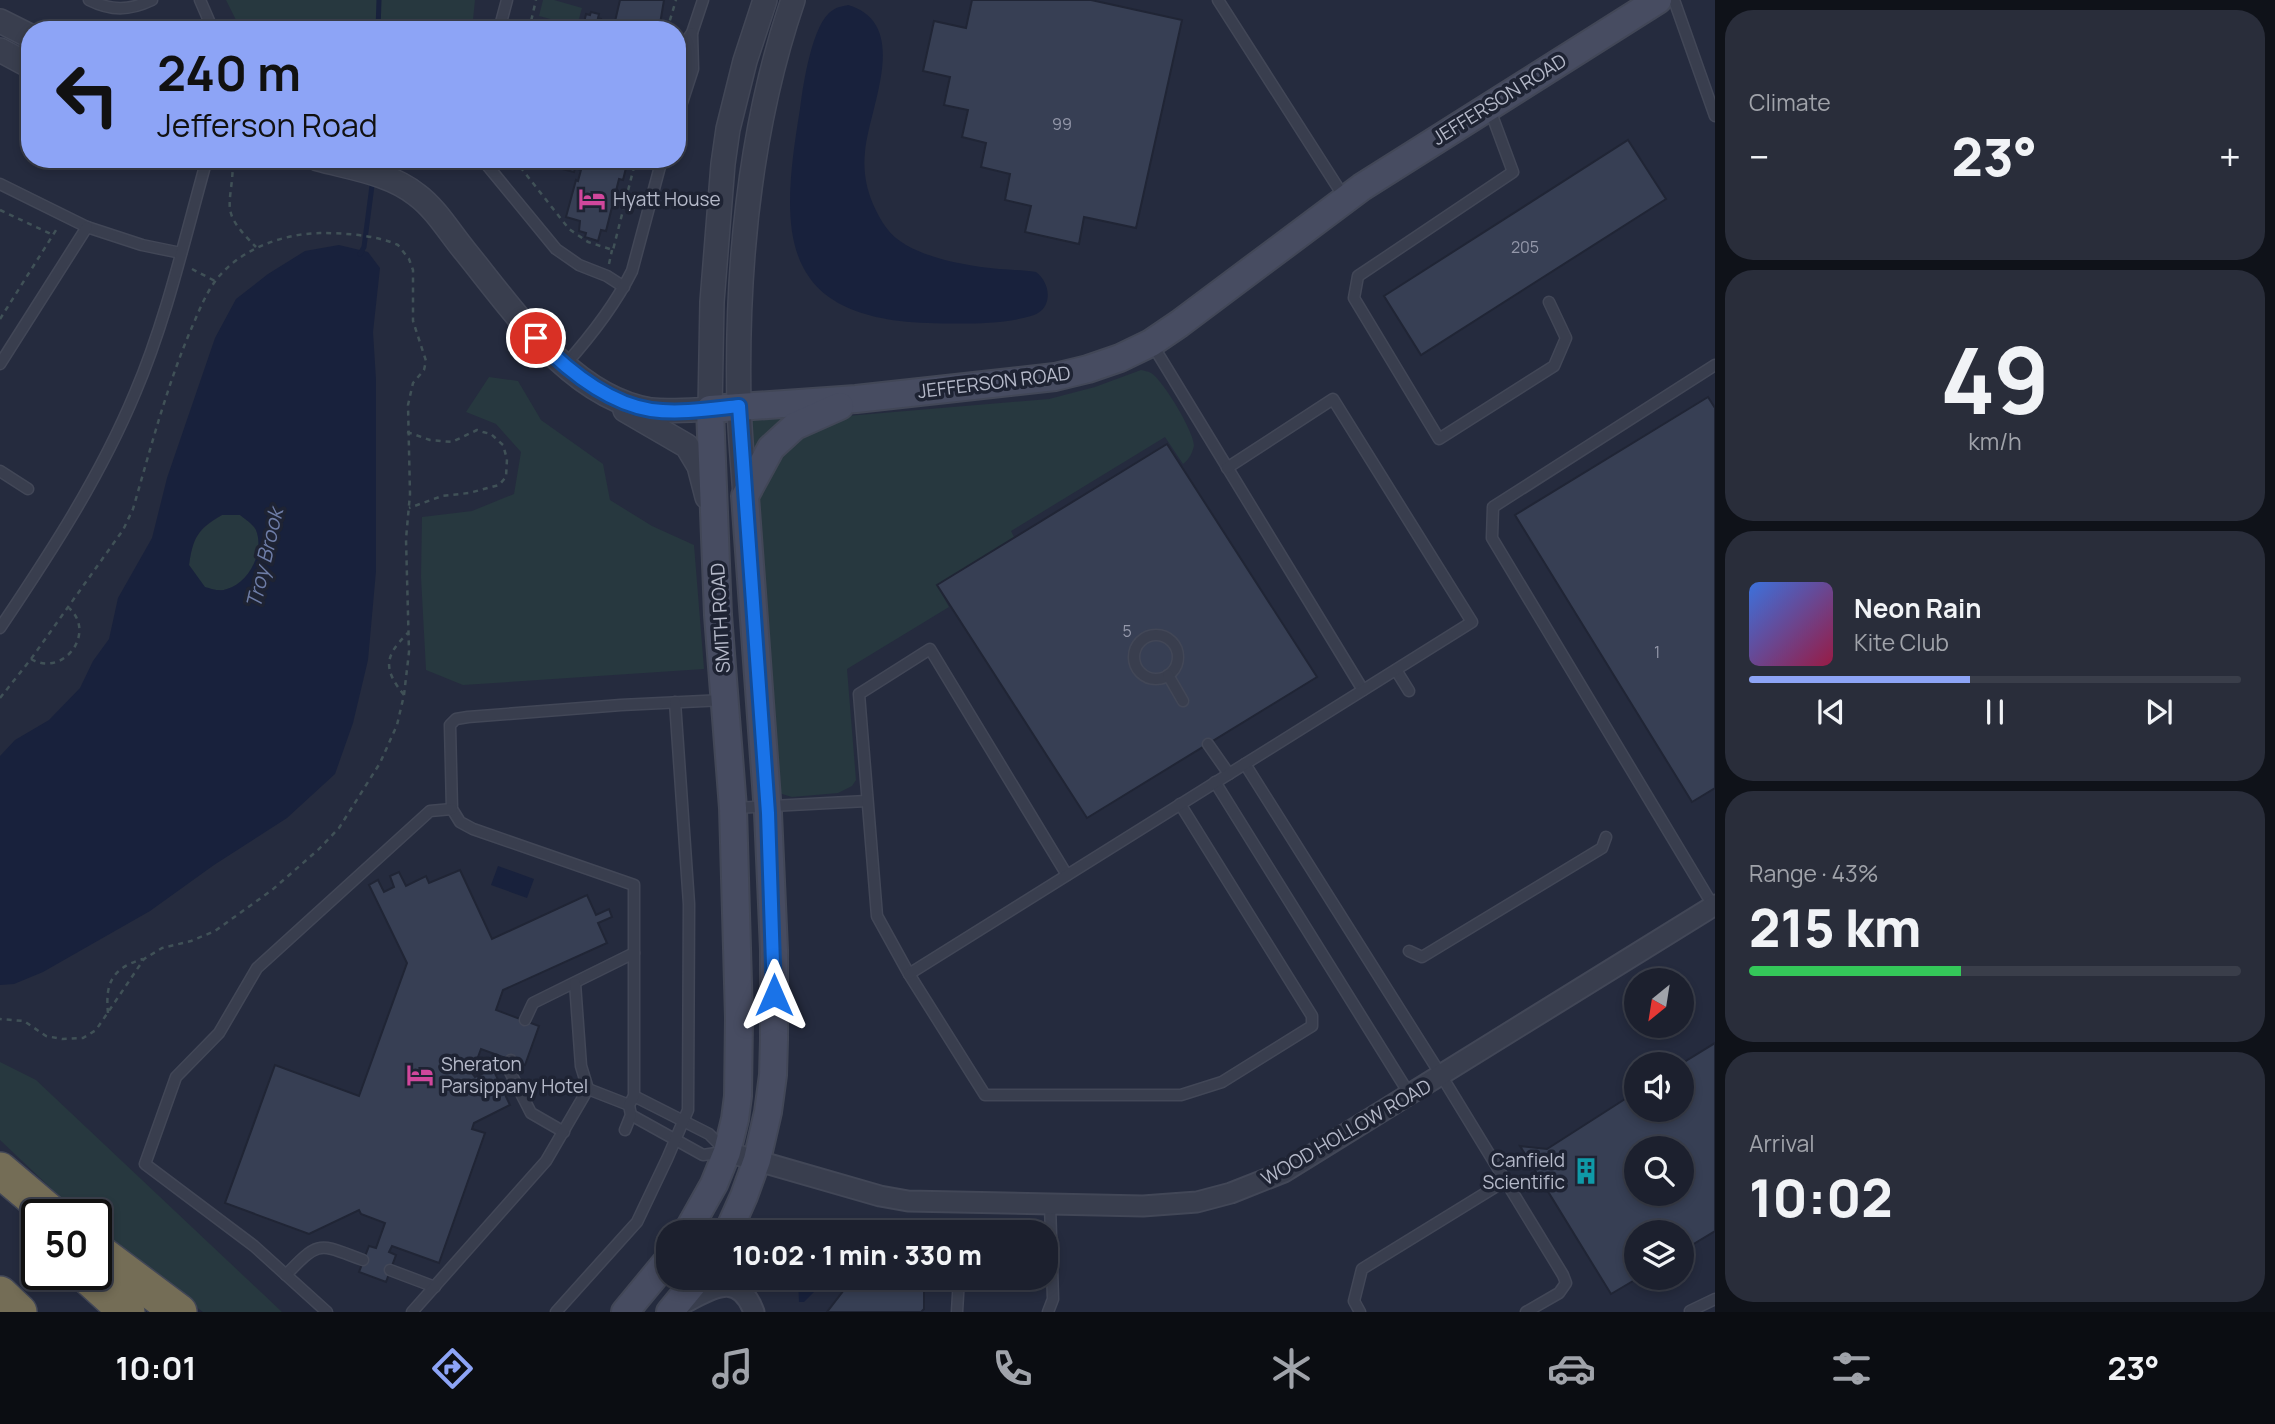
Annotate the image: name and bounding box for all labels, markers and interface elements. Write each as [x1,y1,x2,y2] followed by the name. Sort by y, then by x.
[157,39,301,106] text: 240 m
[1427,47,1571,151] street label: JEFFERSON ROAD
[42,49,133,140] icon: left
[1749,86,1831,118] text: Climate
[157,103,378,147] text: Jefferson Road
[1052,113,1072,135] house number: 99
[1952,121,2037,192] text: 23°
[1749,130,1770,182] text: −
[2219,130,2241,182] text: +
[577,184,607,214] hotel icon: Hyatt House
[613,186,721,212] place label: Hyatt House
[1511,236,1539,258] house number: 205
[506,308,566,368] pin
[1940,317,2050,441] text: 49
[517,319,555,357] icon: arrive
[916,360,1072,404] street label: JEFFERSON ROAD
[1968,425,2022,457] text: km/h
[239,503,290,611] water label: Troy Brook
[704,562,736,674] street label: SMITH ROAD
[1854,590,1982,626] text: Neon Rain
[1122,620,1132,642] house number: 5
[1854,626,1949,658] text: Kite Club
[1654,641,1660,663] house number: 1
[1812,693,1850,731] icon: previous
[1976,693,2014,731] icon: pause
[2140,693,2178,731] icon: next
[1749,857,1878,889] text: Range · 43%
[1749,892,1921,963] text: 215 km
[737,958,811,1032] position arrow
[1624,968,1694,1038] north arrow
[1624,968,1694,1290] map controls
[441,1051,588,1099] place label: Sheraton Parsippany Hotel
[1624,1052,1694,1122] button: sound
[405,1060,435,1090] hotel icon: Sheraton Parsippany Hotel
[1256,1073,1436,1191] street label: WOOD HOLLOW ROAD
[1749,1127,1815,1159] text: Arrival
[1624,1136,1694,1206] button: search
[1482,1147,1565,1195] place label: Canfield Scientific
[1571,1156,1601,1186] building icon: Canfield Scientific
[1749,1162,1893,1233] text: 10:02
[21,1199,112,1290] speed limit sign: 50
[1624,1220,1694,1290] button: layers
[732,1237,982,1273] text: 10:02 · 1 min · 330 m
[428,1344,477,1393] icon: directions
[708,1344,757,1393] icon: music
[988,1344,1037,1393] icon: phone
[1267,1344,1316,1393] icon: climate
[1547,1344,1596,1393] icon: car
[1827,1344,1876,1393] icon: filters
[115,1346,197,1390] text: 10:01
[2107,1346,2159,1390] text: 23°

